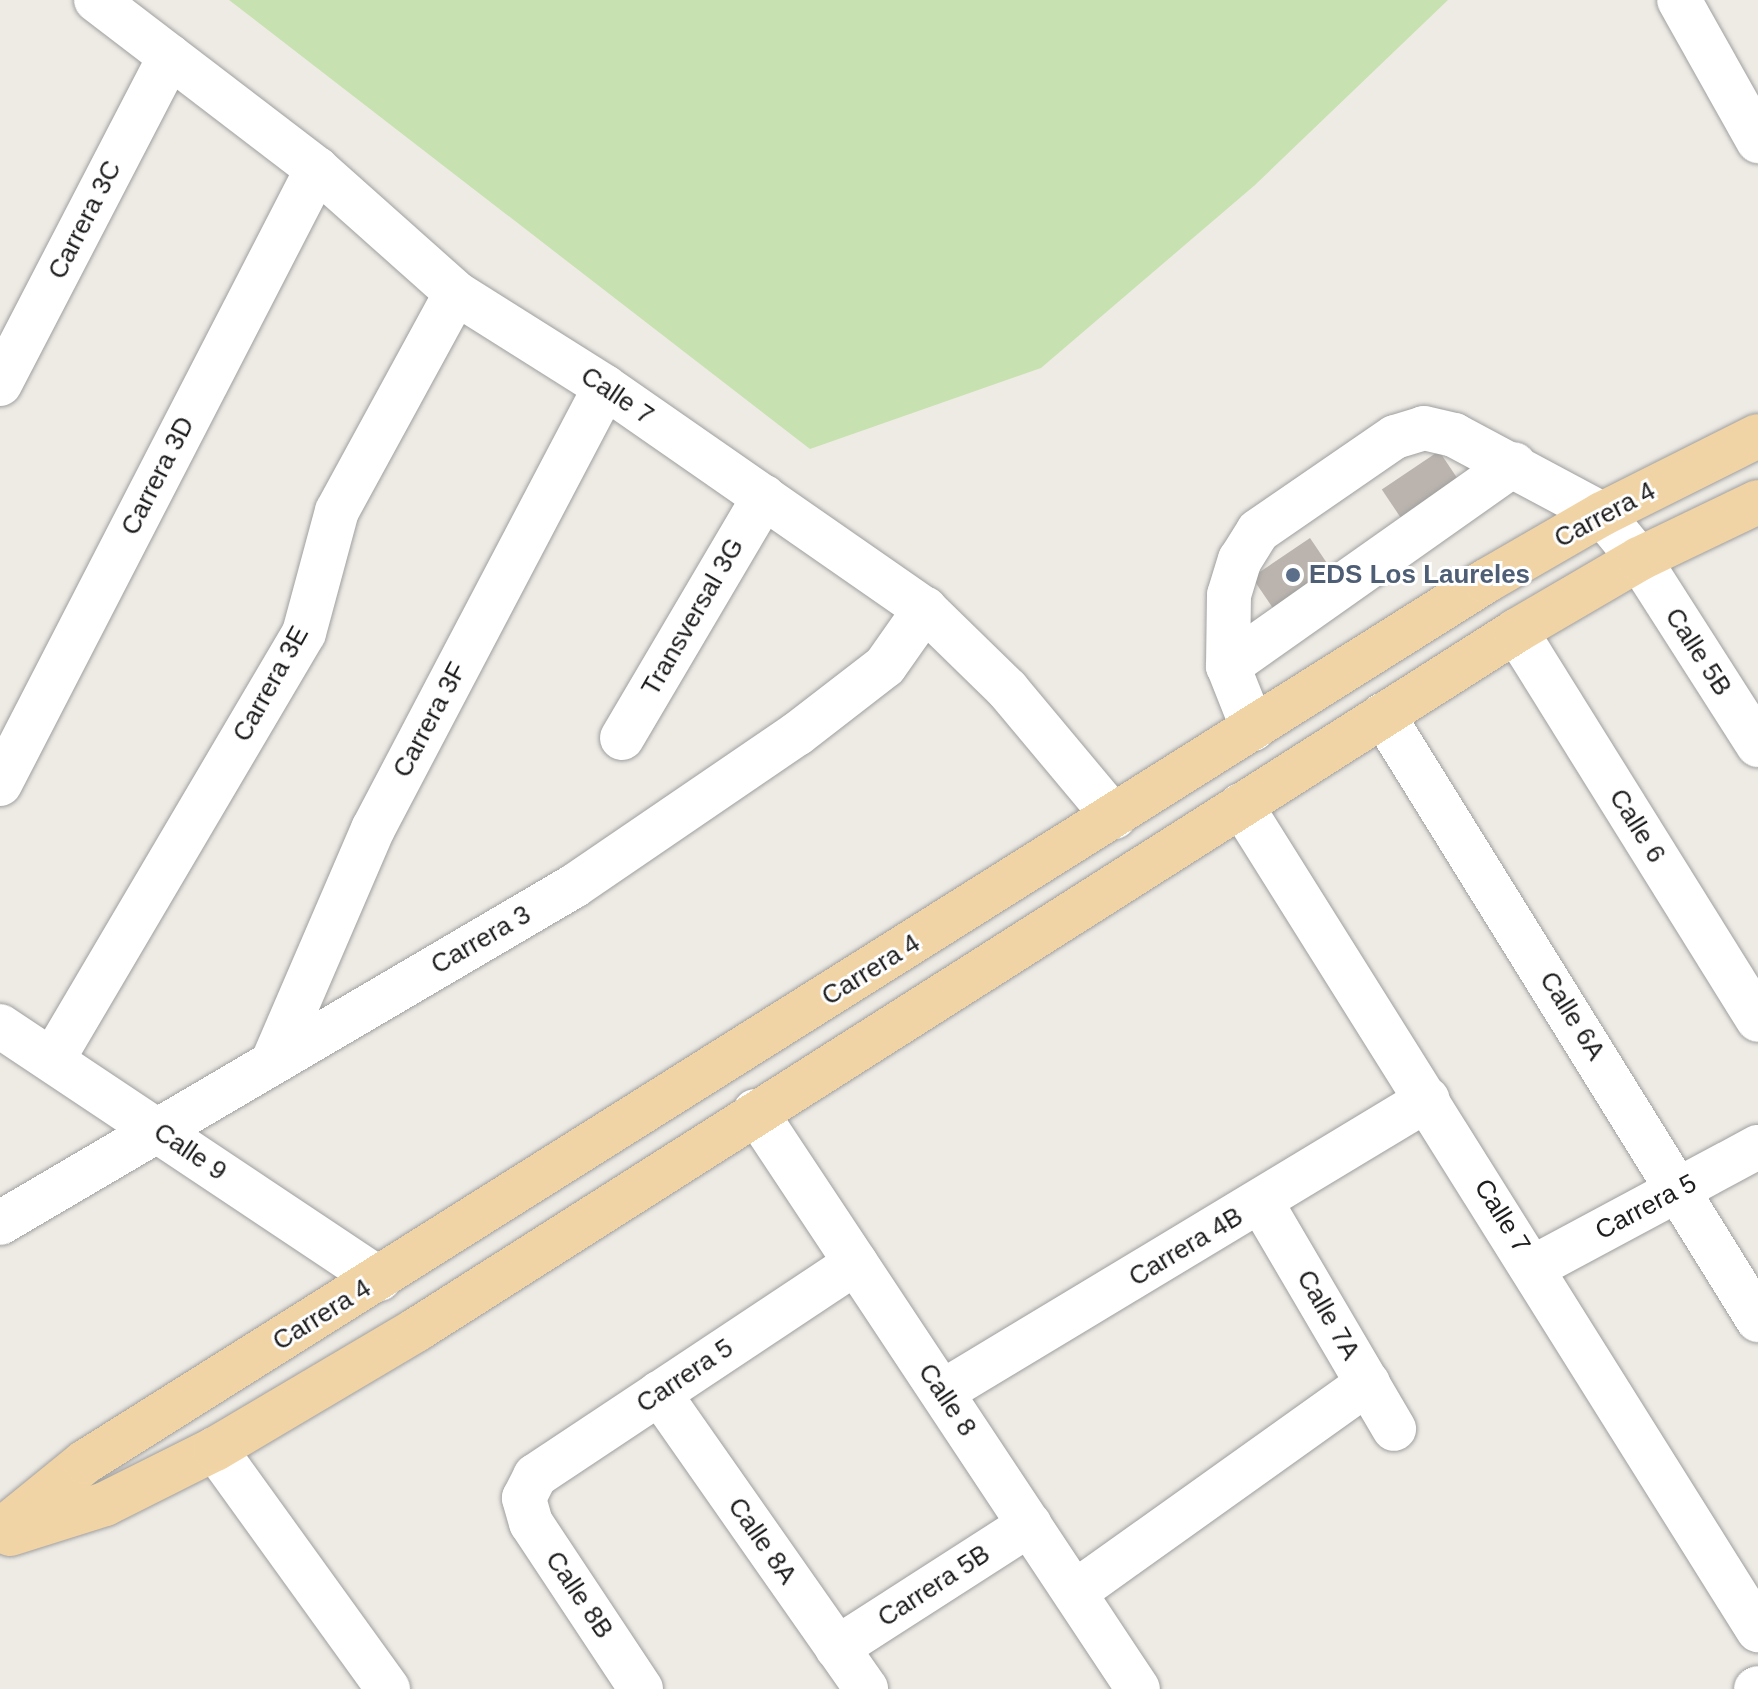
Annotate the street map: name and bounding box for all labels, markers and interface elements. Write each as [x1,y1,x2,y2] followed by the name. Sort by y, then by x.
[42,156,128,284] street label: Carrera 3C
[575,360,659,432] street label: Calle 7
[115,412,201,540] street label: Carrera 3D
[1549,475,1661,555] street label: Carrera 4
[635,533,751,701] street label: Transversal 3G
[1309,559,1530,591] place label: EDS Los Laureles
[1284,566,1302,584] marker: EDS Los Laureles
[1658,602,1738,702] street label: Calle 5B
[227,621,315,747] street label: Carrera 3E
[387,657,473,783] street label: Carrera 3F
[1602,783,1672,869] street label: Calle 6
[426,899,536,981] street label: Carrera 3
[816,928,926,1012] street label: Carrera 4
[1533,966,1611,1066] street label: Calle 6A
[148,1116,232,1188] street label: Calle 9
[1590,1167,1702,1247] street label: Carrera 5
[1467,1173,1537,1259] street label: Calle 7
[1123,1201,1249,1293] street label: Carrera 4B
[1290,1265,1366,1365] street label: Calle 7A
[267,1273,377,1357] street label: Carrera 4
[631,1332,739,1420] street label: Carrera 5
[911,1358,983,1442] street label: Calle 8
[721,1492,803,1590] street label: Calle 8A
[872,1538,996,1634] street label: Carrera 5B
[539,1546,619,1644] street label: Calle 8B

